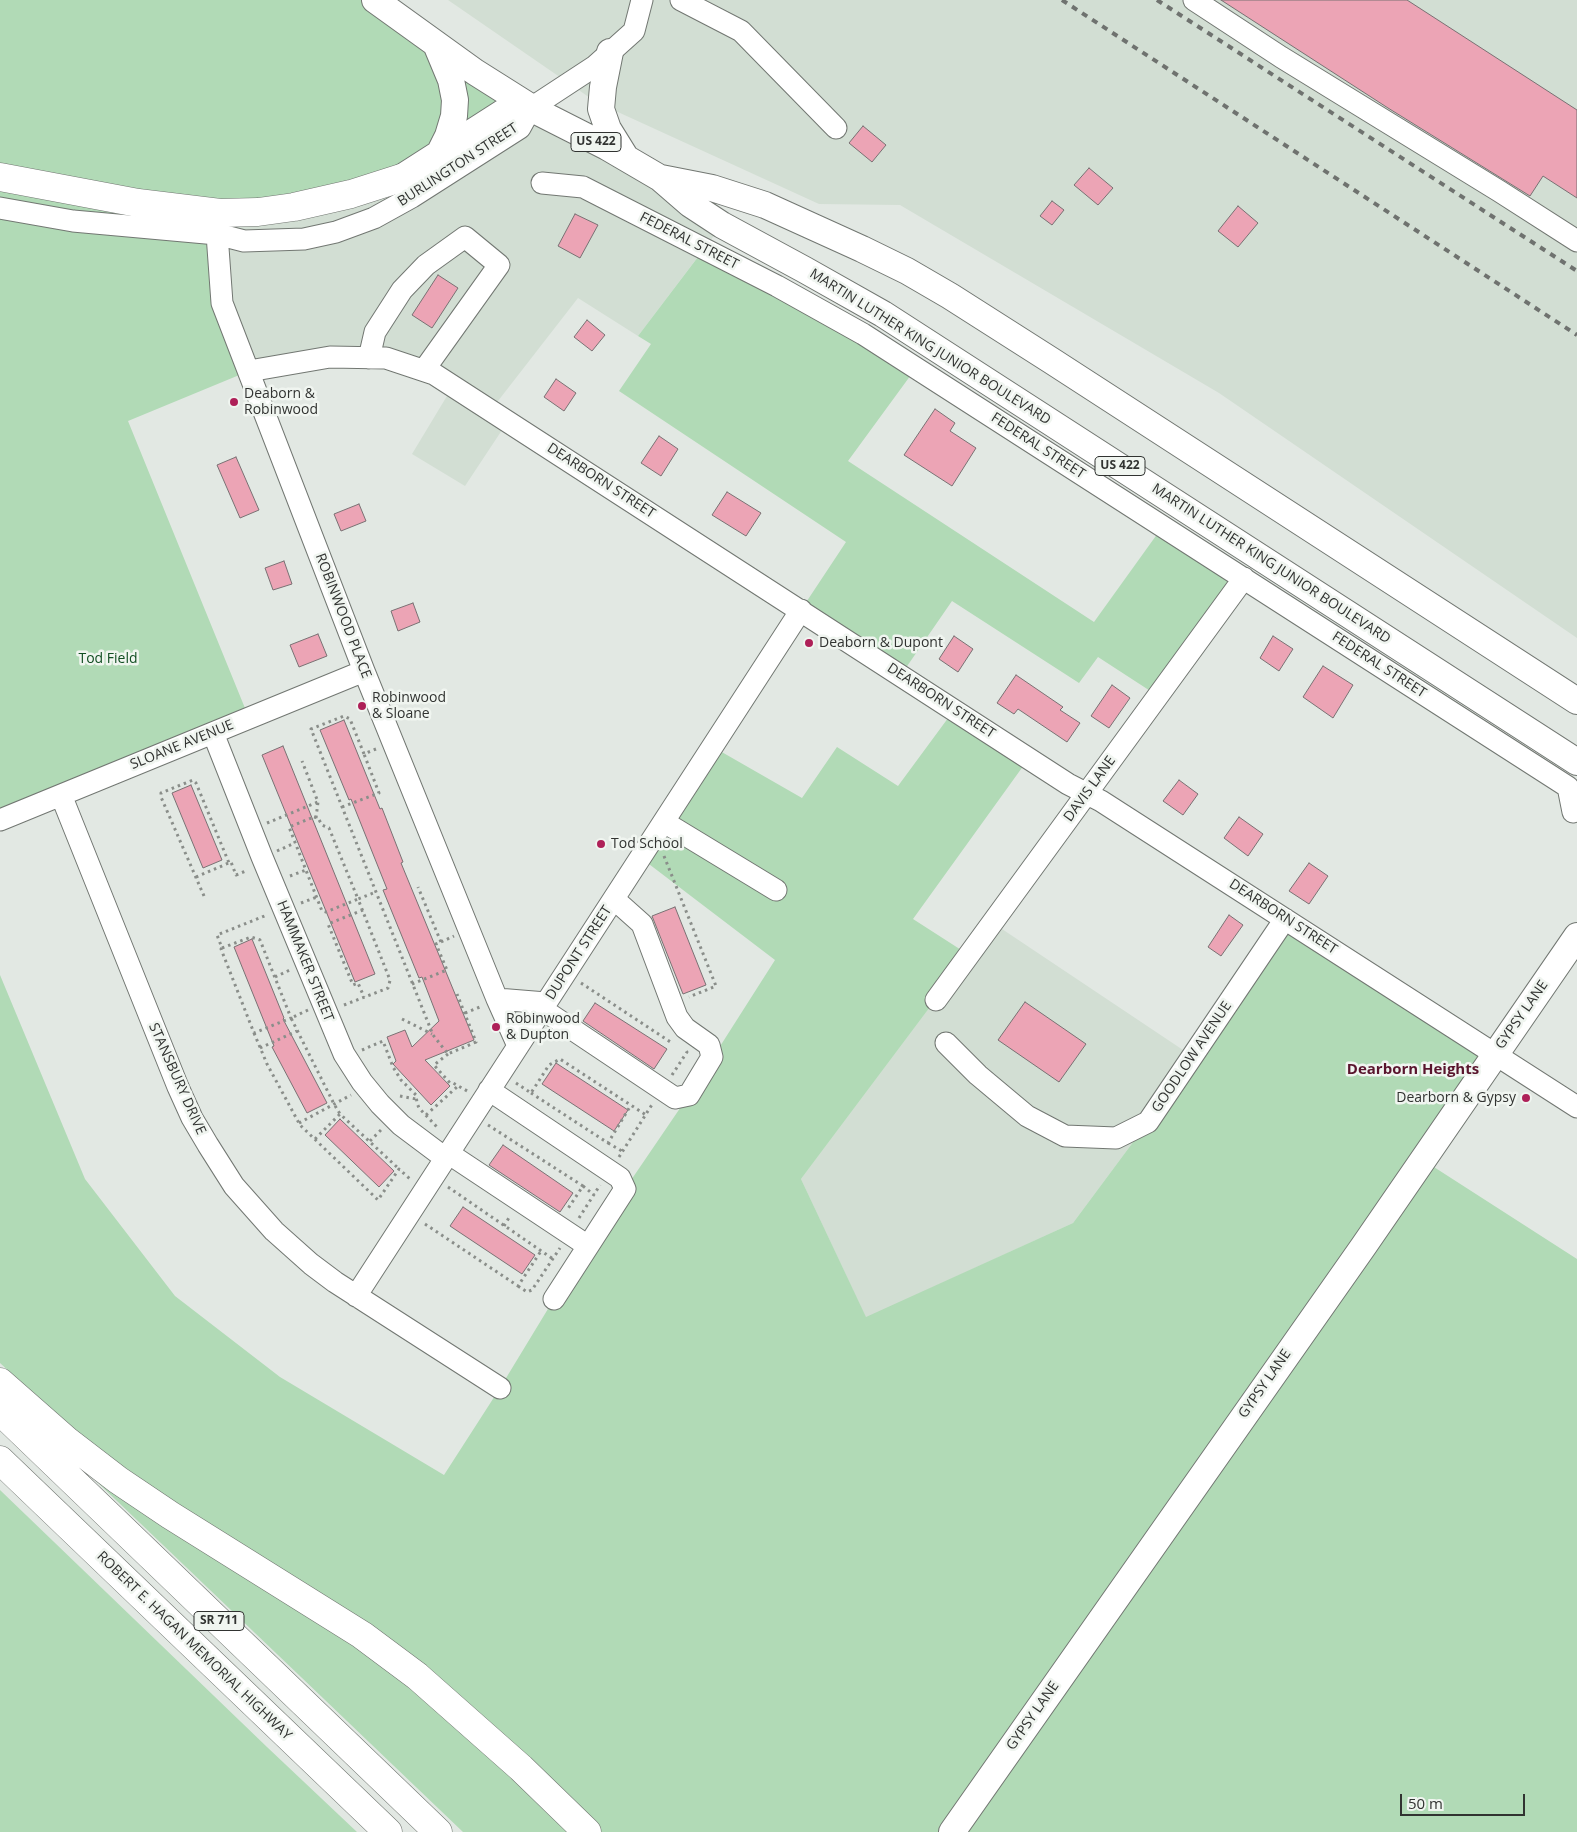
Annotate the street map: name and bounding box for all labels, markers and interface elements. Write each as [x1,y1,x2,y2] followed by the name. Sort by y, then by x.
[395,120,521,210] street label: BURLINGTON STREET
[571,132,621,152] road number: US 422
[637,209,741,273] street label: FEDERAL STREET
[806,265,1054,429] street label: MARTIN LUTHER KING JUNIOR BOULEVARD
[244,386,318,418] place label: Deaborn & Robinwood
[228,396,240,408] marker: Deaborn & Robinwood
[988,409,1088,483] street label: FEDERAL STREET
[544,440,658,522] street label: DEARBORN STREET
[1095,456,1145,476] road number: US 422
[1149,480,1393,648] street label: MARTIN LUTHER KING JUNIOR BOULEVARD
[311,551,375,681] street label: ROBINWOOD PLACE
[1329,628,1429,702] street label: FEDERAL STREET
[819,635,943,651] place label: Deaborn & Dupont
[803,637,815,649] marker: Deaborn & Dupont
[78,651,138,667] park label: Tod Field
[884,660,998,742] street label: DEARBORN STREET
[372,690,446,722] place label: Robinwood & Sloane
[356,700,368,712] marker: Robinwood & Sloane
[128,717,236,773] street label: SLOANE AVENUE
[1061,753,1119,825] street label: DAVIS LANE
[611,836,683,852] place label: Tod School
[595,838,607,850] marker: Tod School
[1226,876,1340,958] street label: DEARBORN STREET
[273,898,337,1024] street label: HAMMAKER STREET
[542,903,616,1003] street label: DUPONT STREET
[1492,977,1552,1053] street label: GYPSY LANE
[1149,998,1235,1116] street label: GOODLOW AVENUE
[506,1011,580,1044] place label: Robinwood & Dupton
[145,1020,209,1138] street label: STANSBURY DRIVE
[490,1021,502,1033] marker: Robinwood & Dupton
[1347,1061,1479,1079] district label: Dearborn Heights
[1396,1090,1516,1106] place label: Dearborn & Gypsy
[1520,1092,1532,1104] marker: Dearborn & Gypsy
[1235,1346,1295,1422] street label: GYPSY LANE
[93,1548,295,1744] street label: ROBERT E. HAGAN MEMORIAL HIGHWAY
[194,1612,244,1630] road number: SR 711
[1003,1678,1063,1754] street label: GYPSY LANE
[1402,1784,1527,1816] scale bar
[1408,1793,1443,1813] text: 50 m

